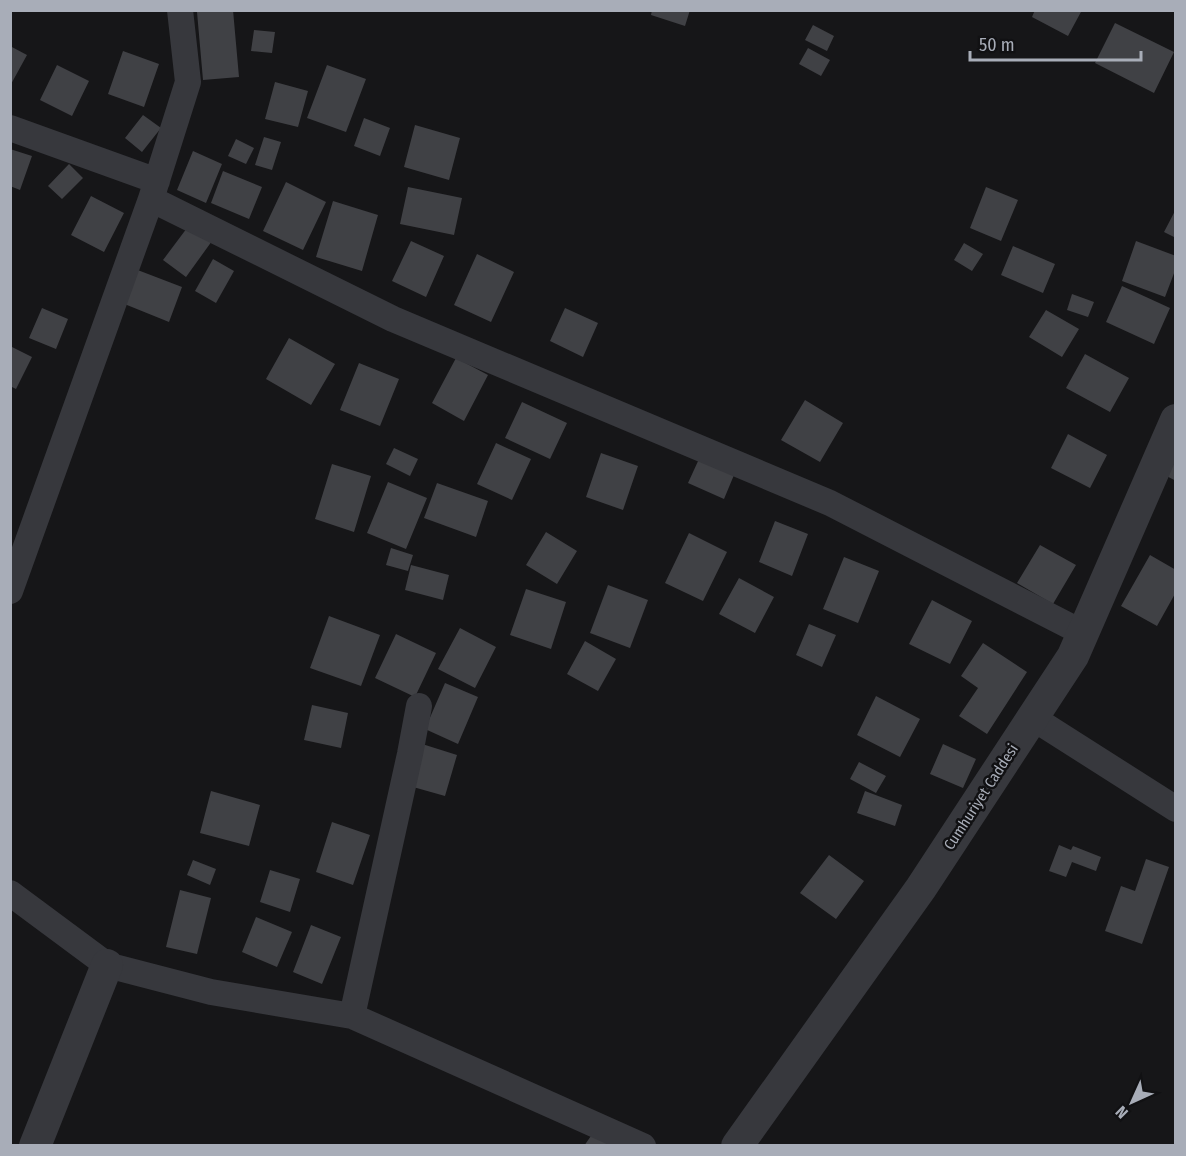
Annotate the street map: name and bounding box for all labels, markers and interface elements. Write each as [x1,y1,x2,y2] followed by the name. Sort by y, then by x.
[970,24,1141,62] scale bar
[979,34,1015,56] text: 50 m
[940,741,1022,853] street label: Cumhuriyet Caddesi
[1102,1072,1162,1132] north arrow
[1112,1102,1132,1122] text: N

